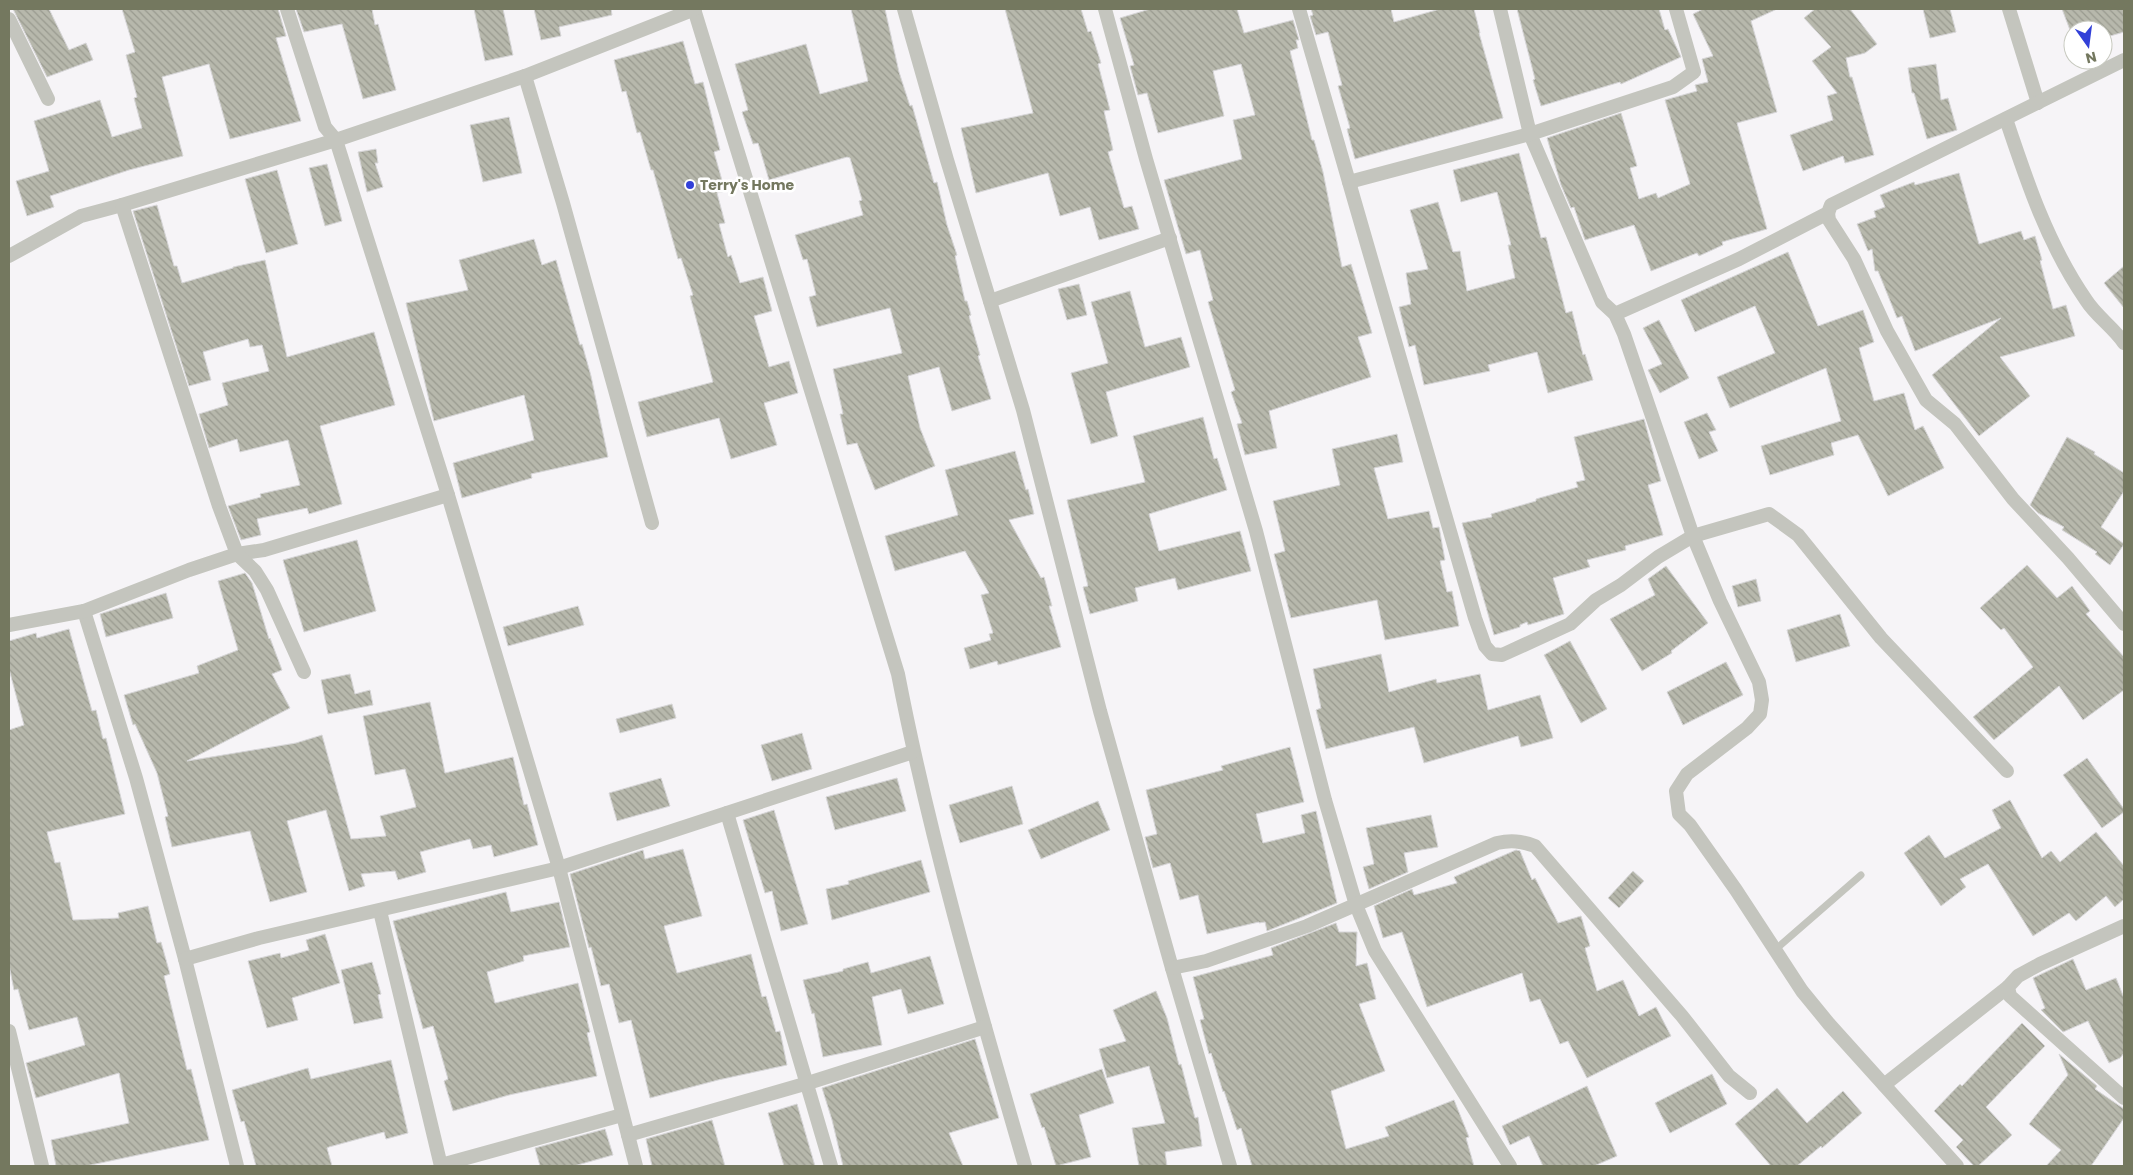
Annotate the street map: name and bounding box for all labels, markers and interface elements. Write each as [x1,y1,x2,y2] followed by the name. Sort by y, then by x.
[2063,20,2113,70] north arrow
[2084,47,2099,69] text: N
[700,175,795,195] place label: Terry's Home
[684,179,696,191] marker: Terry's Home

